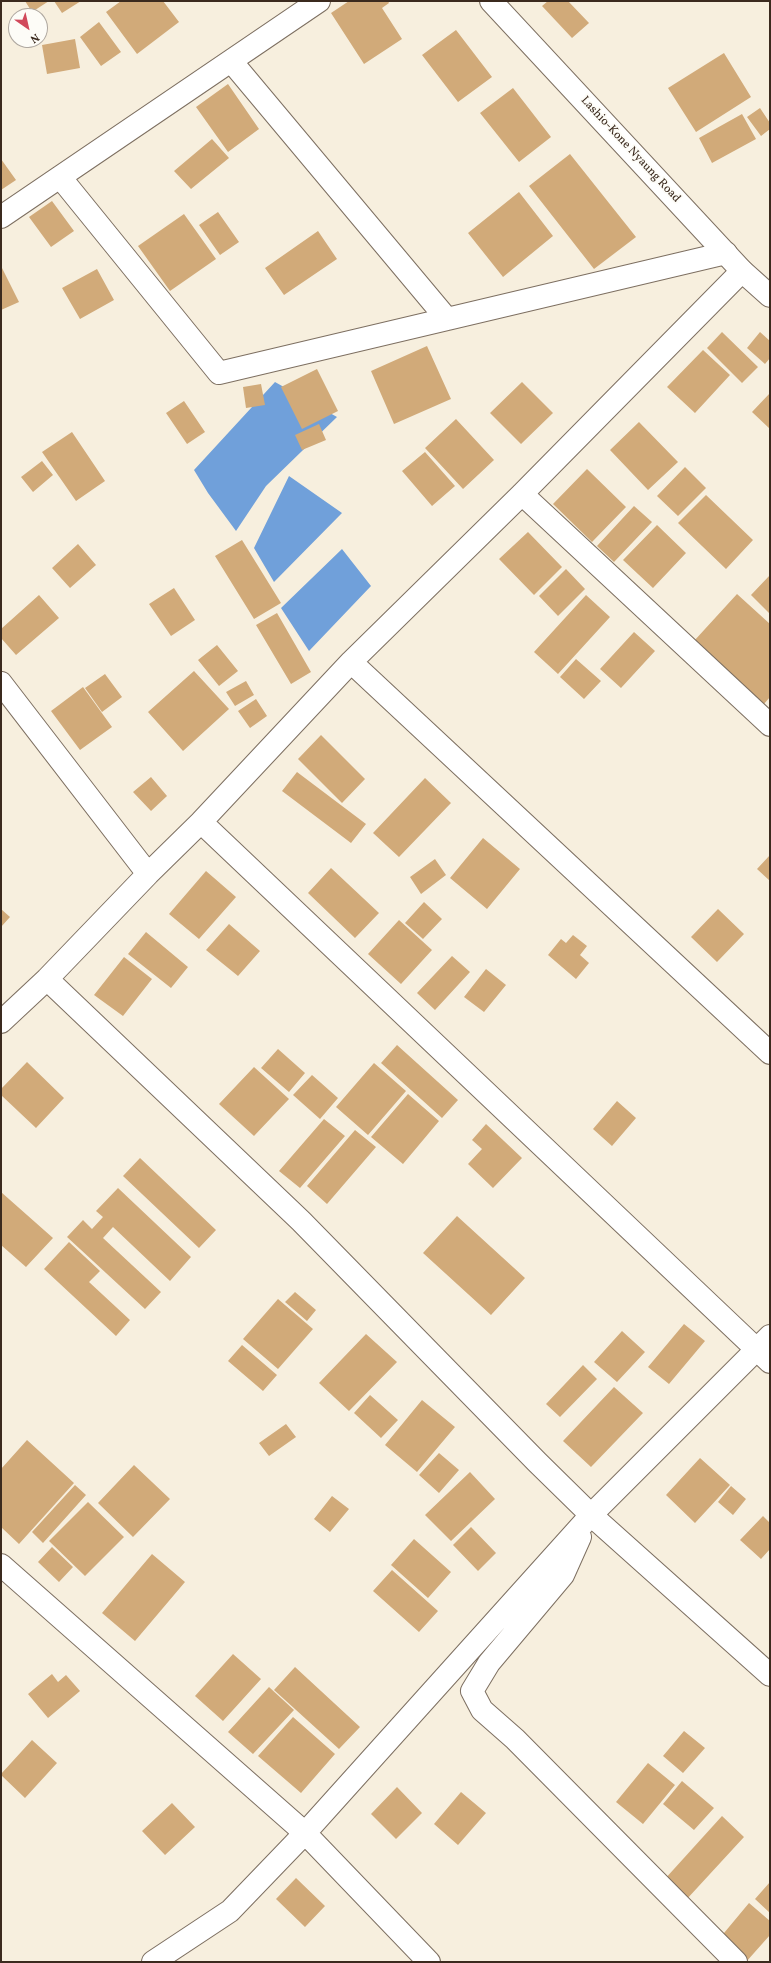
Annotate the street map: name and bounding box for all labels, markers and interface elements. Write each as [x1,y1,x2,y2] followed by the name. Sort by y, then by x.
[8,8,48,48] north arrow
[27,29,42,46] text: N
[577,94,683,206] street label: Lashio-Kone Nyaung Road

